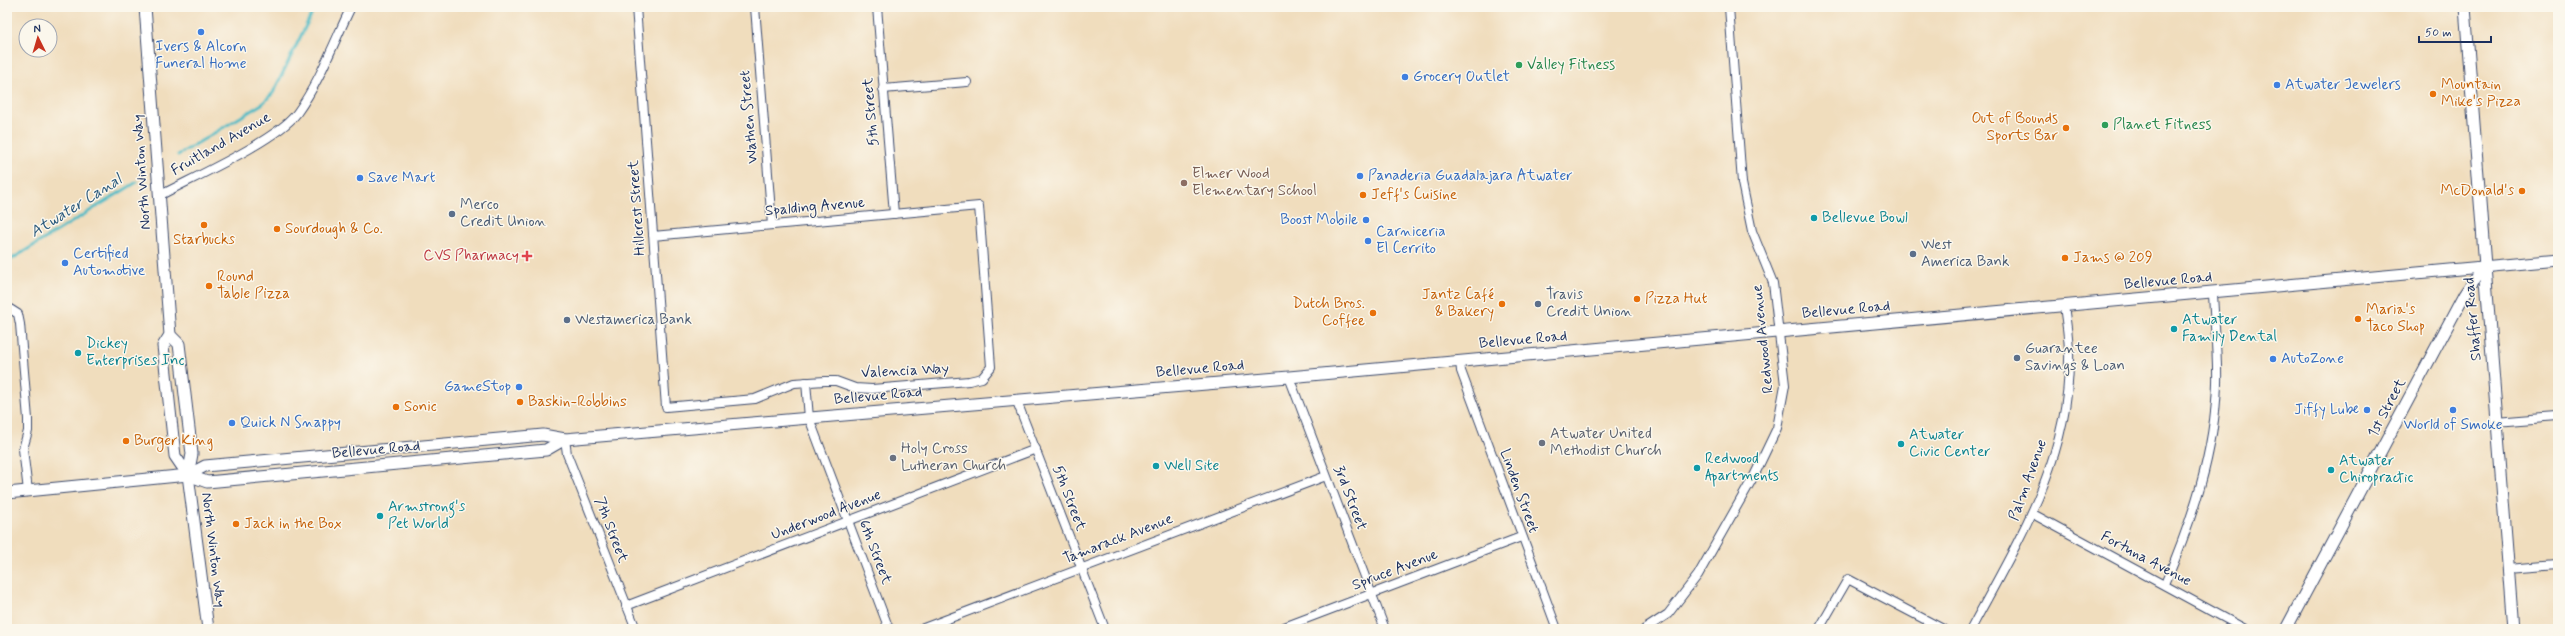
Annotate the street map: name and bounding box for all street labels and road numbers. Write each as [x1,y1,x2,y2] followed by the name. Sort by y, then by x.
[735,69,763,165] street label: Wathen Street
[858,77,884,147] street label: 5th Street
[168,107,274,181] street label: Fruitland Avenue
[128,114,156,230] street label: North Winton Way
[624,159,650,257] street label: Hillcrest Street
[764,193,866,222] street label: Spalding Avenue
[2123,267,2213,295] street label: Bellevue Road
[2459,276,2487,362] street label: Shaffer Road
[1747,284,1779,394] street label: Redwood Avenue
[1801,296,1891,324] street label: Bellevue Road
[1478,326,1568,354] street label: Bellevue Road
[1155,355,1245,383] street label: Bellevue Road
[860,359,950,383] street label: Valencia Way
[2363,375,2411,441] street label: 1st Street
[833,382,923,410] street label: Bellevue Road
[331,436,421,464] street label: Bellevue Road
[2004,436,2052,524] street label: Palm Avenue
[1495,446,1544,536] street label: Linden Street
[1047,462,1091,534] street label: 5th Street
[1328,463,1372,533] street label: 3rd Street
[768,485,884,545] street label: Underwood Avenue
[196,491,230,609] street label: North Winton Way
[589,494,633,566] street label: 7th Street
[1060,509,1176,569] street label: Tamarack Avenue
[854,517,896,587] street label: 6th Street
[2097,527,2195,591] street label: Fortuna Avenue
[1349,544,1441,596] street label: Spruce Avenue

